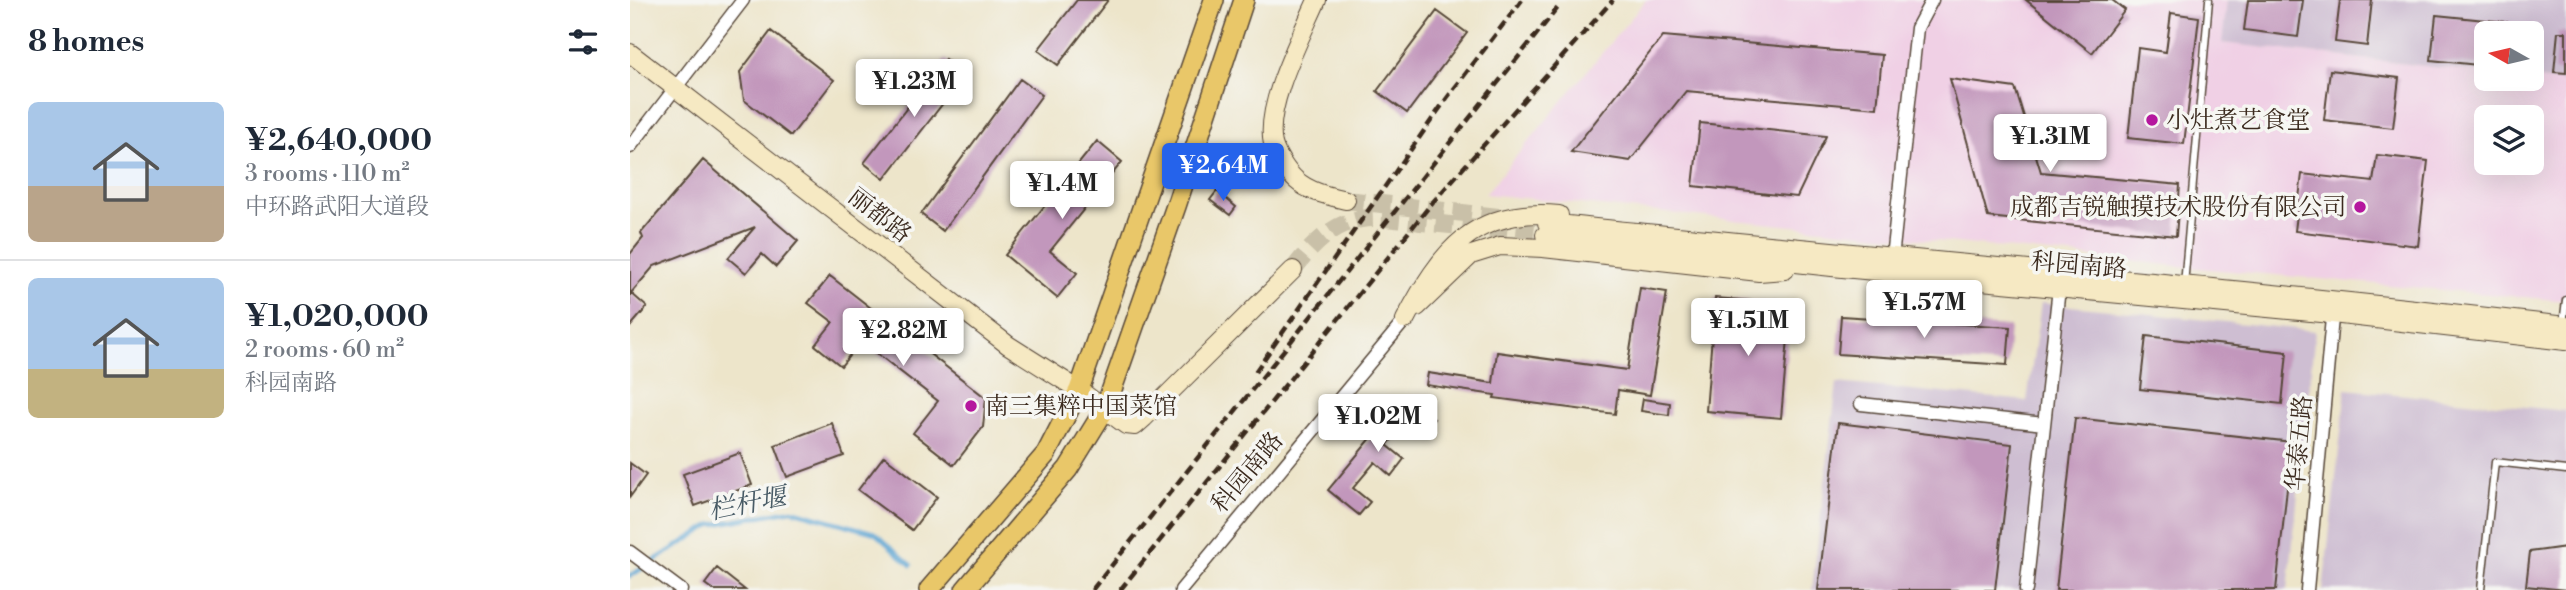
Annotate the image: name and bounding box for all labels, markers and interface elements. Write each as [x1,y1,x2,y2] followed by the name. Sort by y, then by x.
[2474,21,2544,91] north arrow
[2474,21,2544,175] map controls
[28,23,144,61] text: 8 homes
[564,23,602,61] icon: filters
[857,60,971,119] pin: ¥1.23M
[872,68,956,96] text: ¥1.23M
[2474,105,2544,175] button: layers
[2166,106,2310,136] place label: 小灶煮艺食堂
[2144,112,2160,128] marker: 小灶煮艺食堂
[1993,114,2107,174] pin: ¥1.31M
[245,122,432,160] text: ¥2,640,000
[2010,123,2090,151] text: ¥1.31M
[84,130,168,214] icon: home
[1166,144,1280,203] pin: ¥2.64M
[1178,152,1268,180] text: ¥2.64M
[245,160,409,188] text: 3 rooms · 110 m²
[1013,162,1111,221] pin: ¥1.4M
[1026,170,1098,198] text: ¥1.4M
[842,182,917,250] street label: 丽都路
[245,193,429,221] text: 中环路武阳大道段
[2010,193,2346,223] place label: 成都吉锐触摸技术股份有限公司
[2352,199,2368,215] marker: 成都吉锐触摸技术股份有限公司
[2030,247,2128,285] street label: 科园南路
[1867,280,1981,340] pin: ¥1.57M
[1882,289,1966,317] text: ¥1.57M
[245,298,429,336] text: ¥1,020,000
[1691,298,1805,358] pin: ¥1.51M
[84,306,168,390] icon: home
[1707,307,1789,335] text: ¥1.51M
[846,308,960,368] pin: ¥2.82M
[859,317,947,345] text: ¥2.82M
[245,336,404,364] text: 2 rooms · 60 m²
[245,369,337,397] text: 科园南路
[985,392,1177,422] place label: 南三集粹中国菜馆
[1321,394,1435,454] pin: ¥1.02M
[2281,394,2319,492] street label: 华泰五路
[963,398,979,414] marker: 南三集粹中国菜馆
[1334,403,1422,431] text: ¥1.02M
[1205,426,1290,519] street label: 科园南路
[706,480,792,527] water label: 栏杆堰

